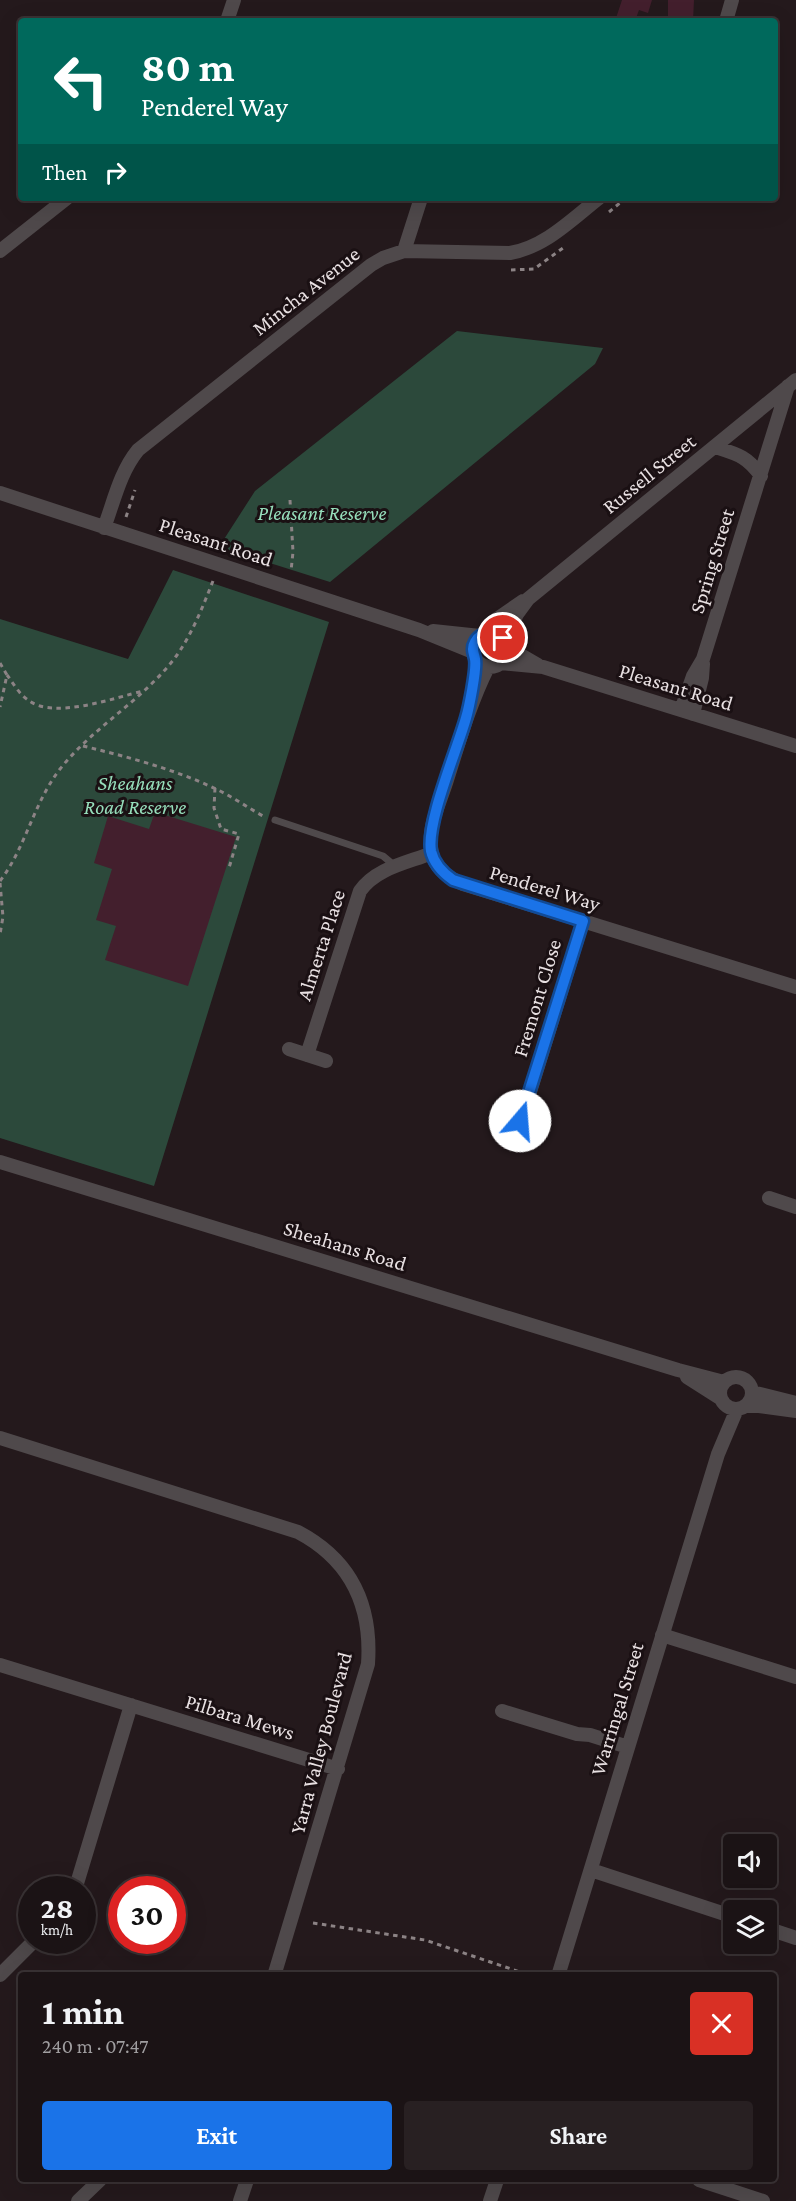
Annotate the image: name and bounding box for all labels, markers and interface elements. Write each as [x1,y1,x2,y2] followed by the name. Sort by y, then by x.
[42,42,120,120] icon: left
[141,43,235,90] text: 80 m
[141,92,288,122] text: Penderel Way
[99,156,132,189] icon: right
[42,160,87,185] text: Then
[248,242,364,340] street label: Mincha Avenue
[598,429,701,519] street label: Russell Street
[258,501,386,525] park label: Pleasant Reserve
[685,505,740,616] street label: Spring Street
[156,512,276,572] street label: Pleasant Road
[477,612,528,663] pin
[486,621,519,654] icon: arrive
[616,658,736,716] street label: Pleasant Road
[84,771,186,819] park label: Sheahans Road Reserve
[487,860,603,916] street label: Penderel Way
[292,887,350,1003] street label: Almerta Place
[508,936,566,1060] street label: Fremont Close
[488,1089,552,1153] position arrow
[281,1216,409,1276] street label: Sheahans Road
[585,1638,649,1779] street label: Warringal Street
[285,1649,357,1837] street label: Yarra Valley Boulevard
[182,1689,298,1745] street label: Pilbara Mews
[723,1834,777,1954] map controls
[723,1834,777,1888] button: sound
[108,1876,186,1954] speed limit sign: 30
[41,1891,73,1924] text: 28
[723,1900,777,1954] button: layers
[41,1922,73,1938] text: km/h
[42,1992,124,2032] text: 1 min
[690,1992,753,2055] button: close
[42,2035,148,2057] text: 240 m · 07:47
[42,2101,392,2170] button: Exit
[404,2101,753,2170] button: Share

